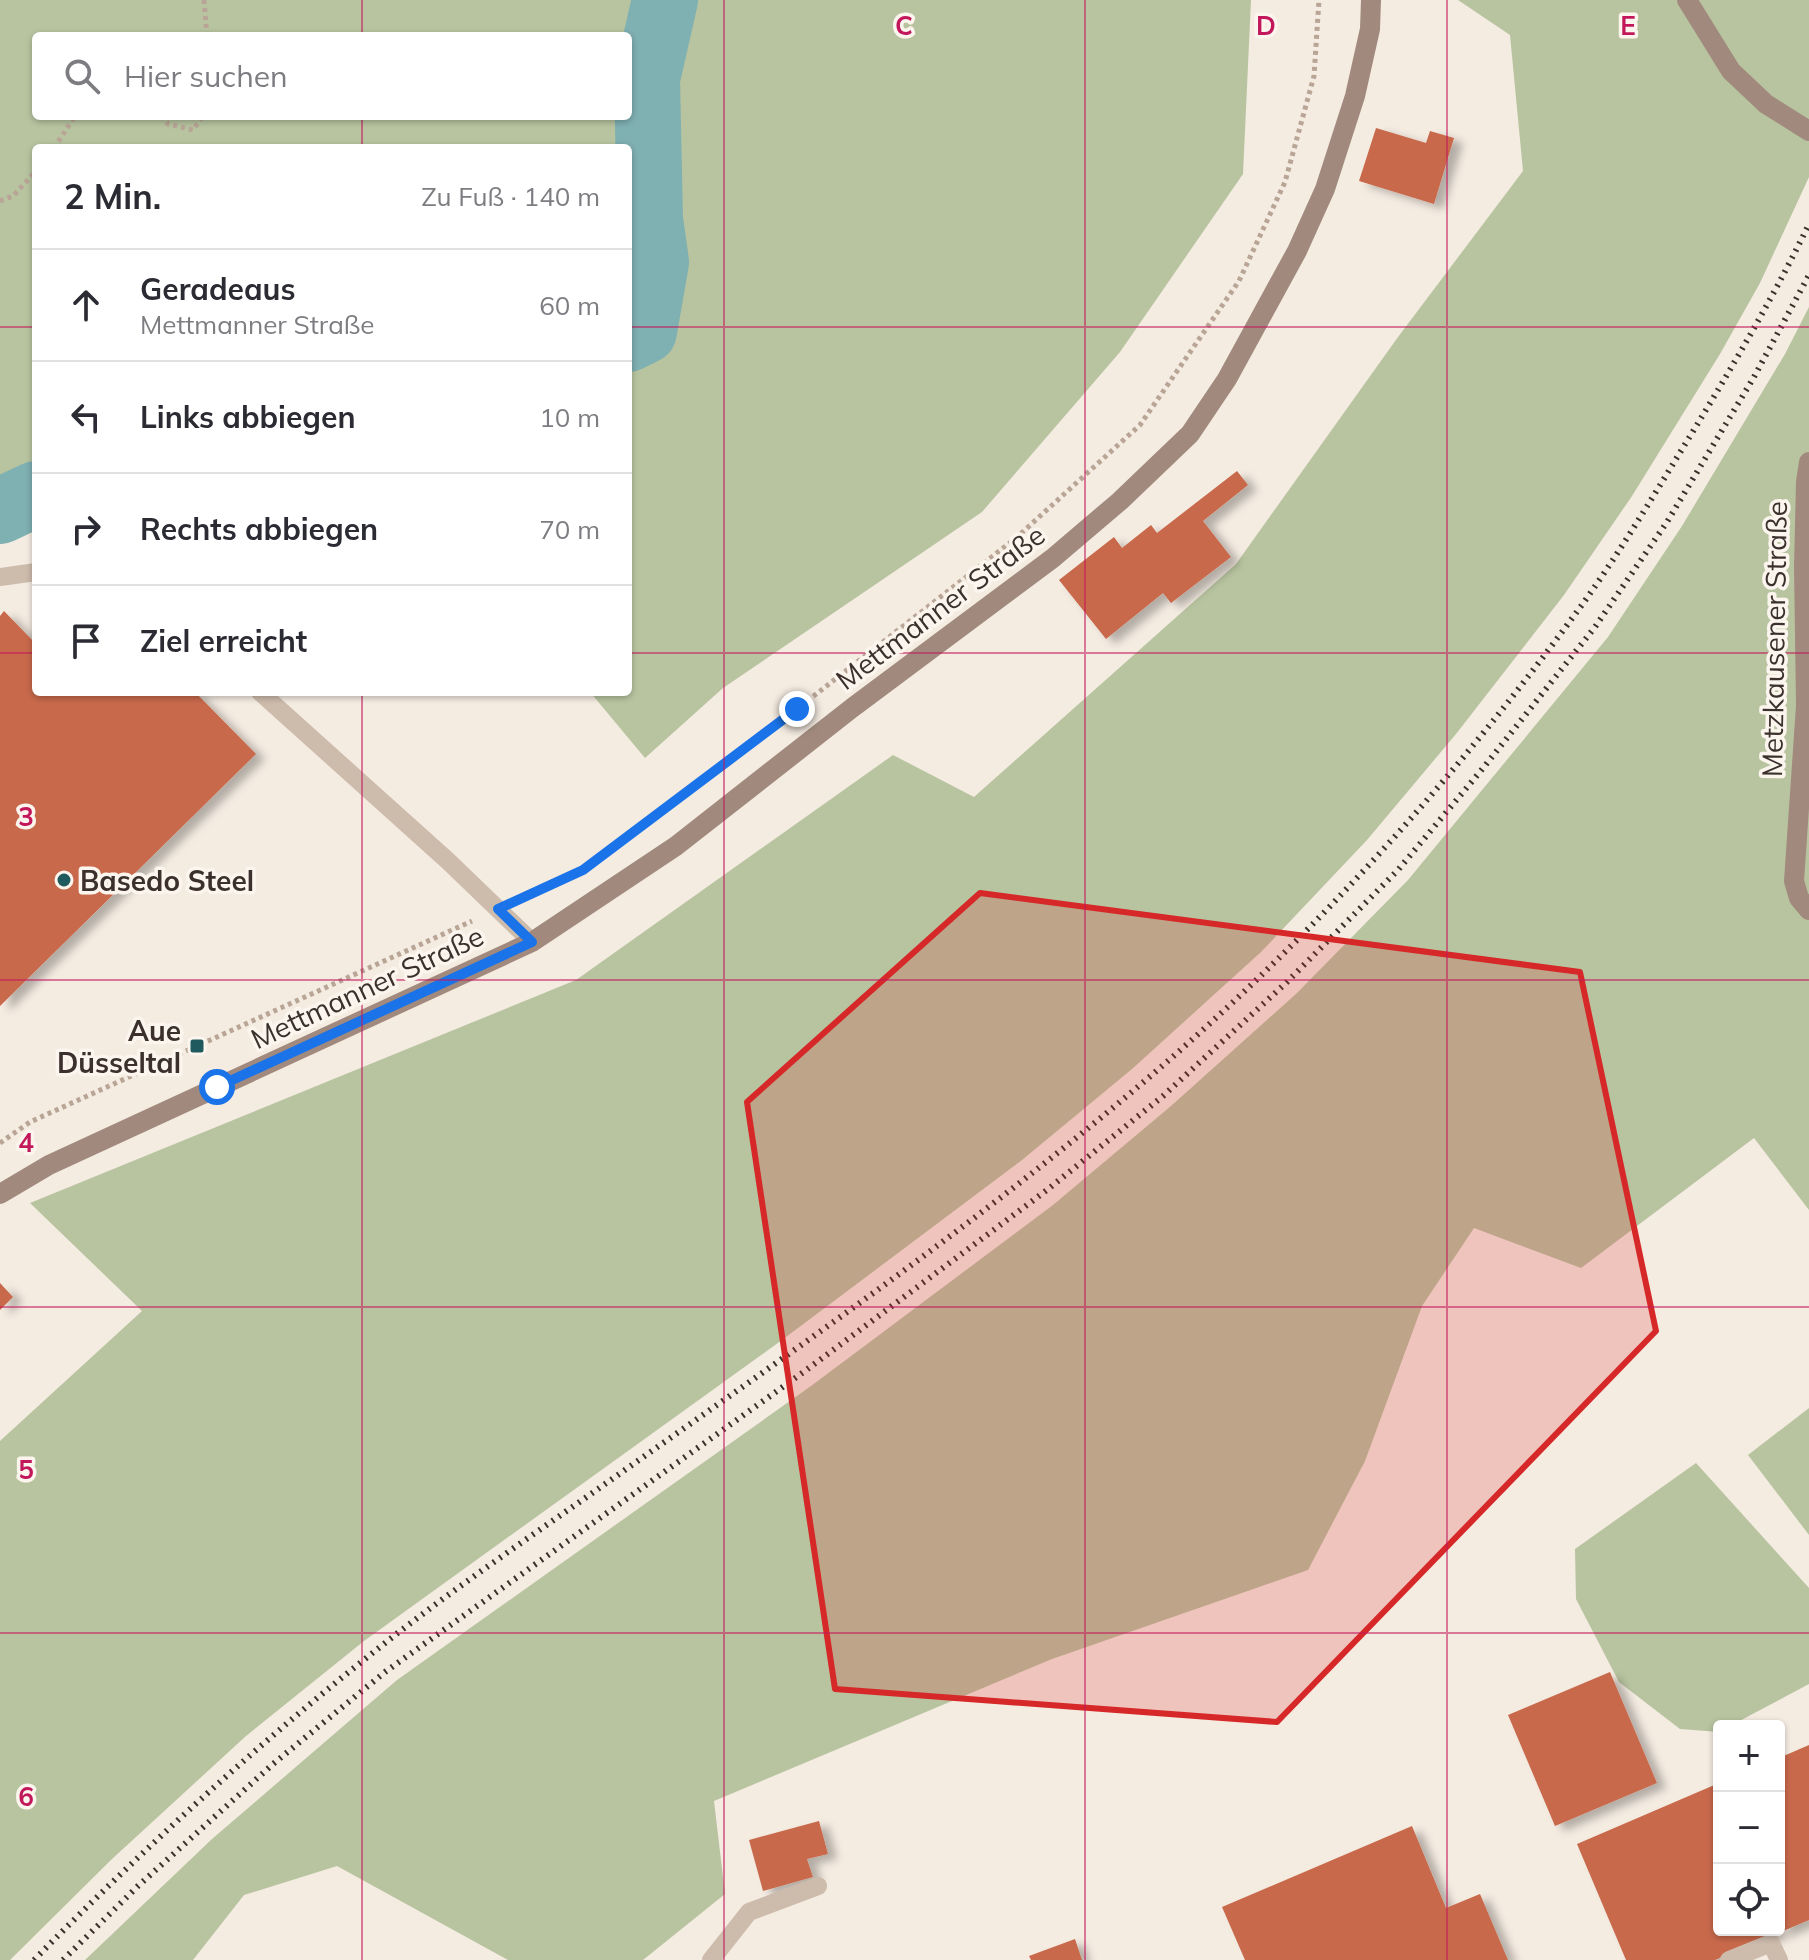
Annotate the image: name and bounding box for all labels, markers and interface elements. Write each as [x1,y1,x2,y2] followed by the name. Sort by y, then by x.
[895,9,913,42] text: C
[1256,9,1276,42] text: D
[1620,9,1636,42] text: E
[32,32,632,120] search box
[60,54,104,98] icon: search
[124,57,288,95] text: Hier suchen
[64,175,161,218] text: 2 Min.
[421,180,600,213] text: Zu Fuß · 140 m
[140,270,295,308] text: Geradeaus
[64,283,108,327] icon: ahead
[539,289,600,322] text: 60 m
[140,308,374,341] text: Mettmanner Straße
[64,395,108,439] icon: left
[140,398,356,436] text: Links abbiegen
[539,401,600,434] text: 10 m
[1754,501,1794,777] street label: Metzkausener Straße
[64,507,108,551] icon: right
[140,510,378,548] text: Rechts abbiegen
[539,513,600,546] text: 70 m
[829,517,1051,697] street label: Mettmanner Straße
[64,619,108,663] icon: arrive
[140,622,307,660] text: Ziel erreicht
[779,691,815,727] route end
[18,800,34,833] text: 3
[80,863,254,898] place label: Basedo Steel
[55,871,73,889] marker: Basedo Steel
[245,918,489,1056] street label: Mettmanner Straße
[57,1013,181,1080] place label: Aue Düsseltal
[188,1037,206,1055] marker: Aue Düsseltal
[199,1069,235,1105] route start
[18,1126,34,1159] text: 4
[18,1453,34,1486] text: 5
[1713,1720,1785,1936] map controls
[1713,1720,1785,1792] button: +
[18,1780,34,1813] text: 6
[1713,1792,1785,1864] button: −
[1713,1864,1785,1936] button: locate

